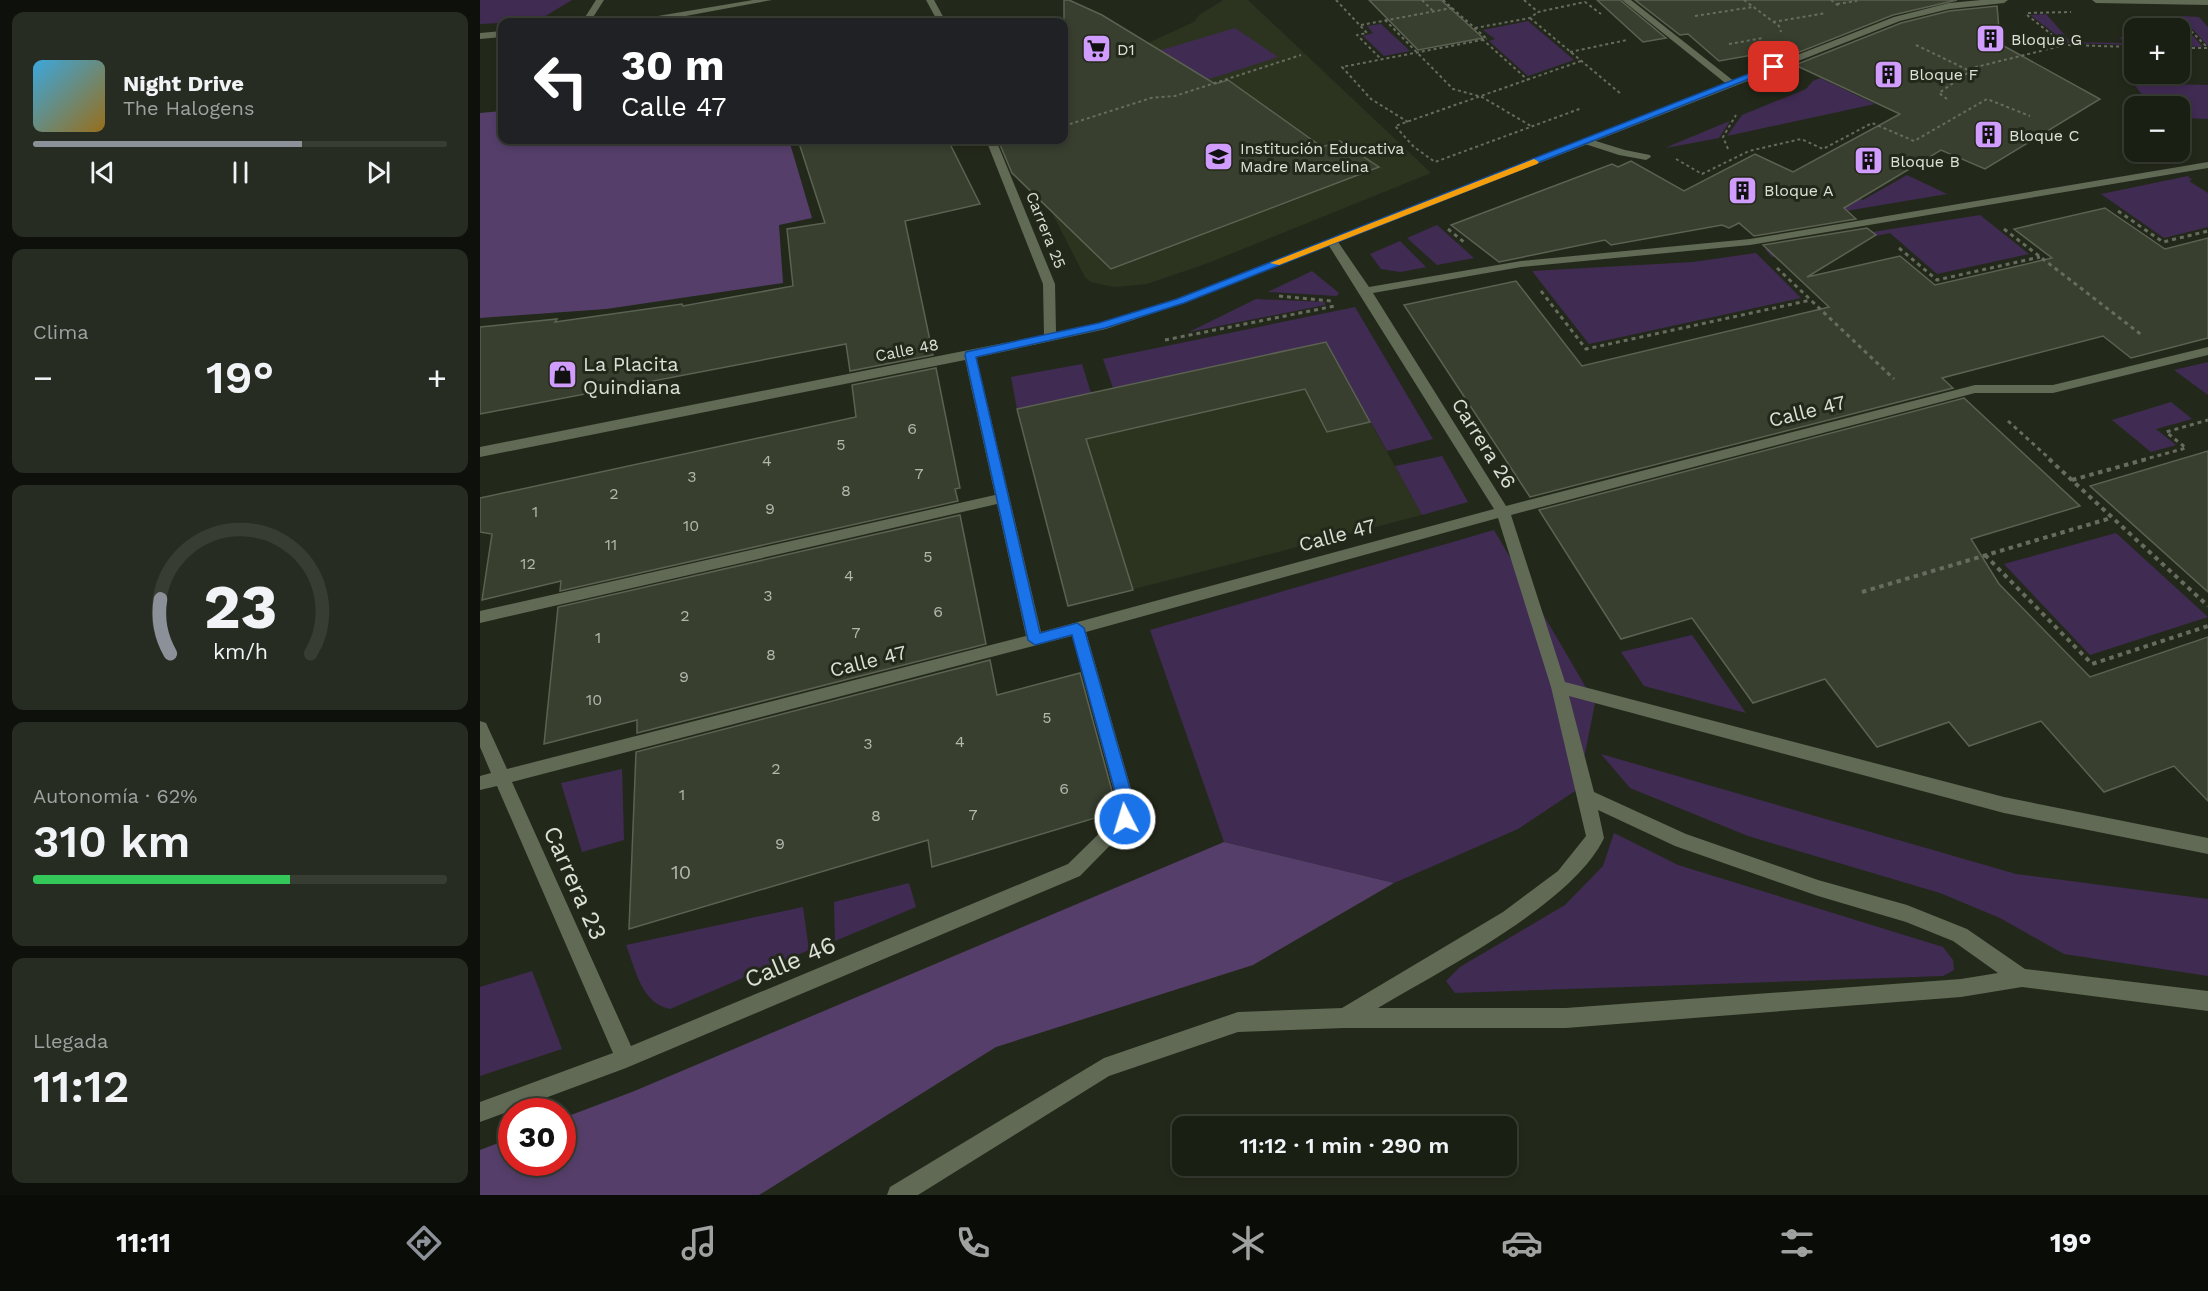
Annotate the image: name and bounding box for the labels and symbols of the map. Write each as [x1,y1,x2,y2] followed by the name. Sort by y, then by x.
[1974,23,2006,55] building icon: Bloque G
[2011,30,2082,49] place label: Bloque G
[1080,33,1112,65] supermarket icon: D1
[1117,40,1135,59] place label: D1
[1748,41,1799,92] pin
[1872,58,1904,90] building icon: Bloque F
[1909,65,1979,84] place label: Bloque F
[1972,119,2004,151] building icon: Bloque C
[2009,126,2080,145] place label: Bloque C
[1240,139,1404,176] place label: Institución Educativa Madre Marcelina
[1203,141,1235,173] school or university icon: Institución Educativa Madre Marcelina
[1853,145,1885,177] building icon: Bloque B
[1890,152,1960,171] place label: Bloque B
[1727,174,1759,206] building icon: Bloque A
[1764,181,1834,200] place label: Bloque A
[1022,189,1070,271] street label: Carrera 25
[874,335,940,365] street label: Calle 48
[583,352,681,399] place label: La Placita Quindiana
[546,359,578,391] shop icon: La Placita Quindiana
[1766,390,1848,432] street label: Calle 47
[1447,393,1521,493] street label: Carrera 26
[907,419,917,438] house number: 6
[836,435,846,454] house number: 5
[762,451,772,470] house number: 4
[915,464,924,483] house number: 7
[687,467,697,486] house number: 3
[841,481,851,500] house number: 8
[609,484,619,503] house number: 2
[765,499,775,518] house number: 9
[532,502,538,521] house number: 1
[1296,513,1378,557] street label: Calle 47
[683,516,699,535] house number: 10
[605,535,617,554] house number: 11
[923,547,933,566] house number: 5
[520,554,536,573] house number: 12
[844,566,854,585] house number: 4
[763,586,773,605] house number: 3
[933,602,943,621] house number: 6
[680,606,690,625] house number: 2
[852,623,861,642] house number: 7
[595,628,601,647] house number: 1
[827,640,909,682] street label: Calle 47
[766,645,776,664] house number: 8
[679,667,689,686] house number: 9
[586,690,602,709] house number: 10
[1042,708,1052,727] house number: 5
[955,732,965,751] house number: 4
[863,734,873,753] house number: 3
[771,759,781,778] house number: 2
[1059,779,1069,798] house number: 6
[679,785,685,804] house number: 1
[1093,787,1157,851] position arrow
[969,805,978,824] house number: 7
[871,806,881,825] house number: 8
[537,822,613,944] street label: Carrera 23
[775,834,785,853] house number: 9
[671,860,691,884] house number: 10
[740,930,840,994] street label: Calle 46
[498,1098,576,1176] speed limit sign: 30

